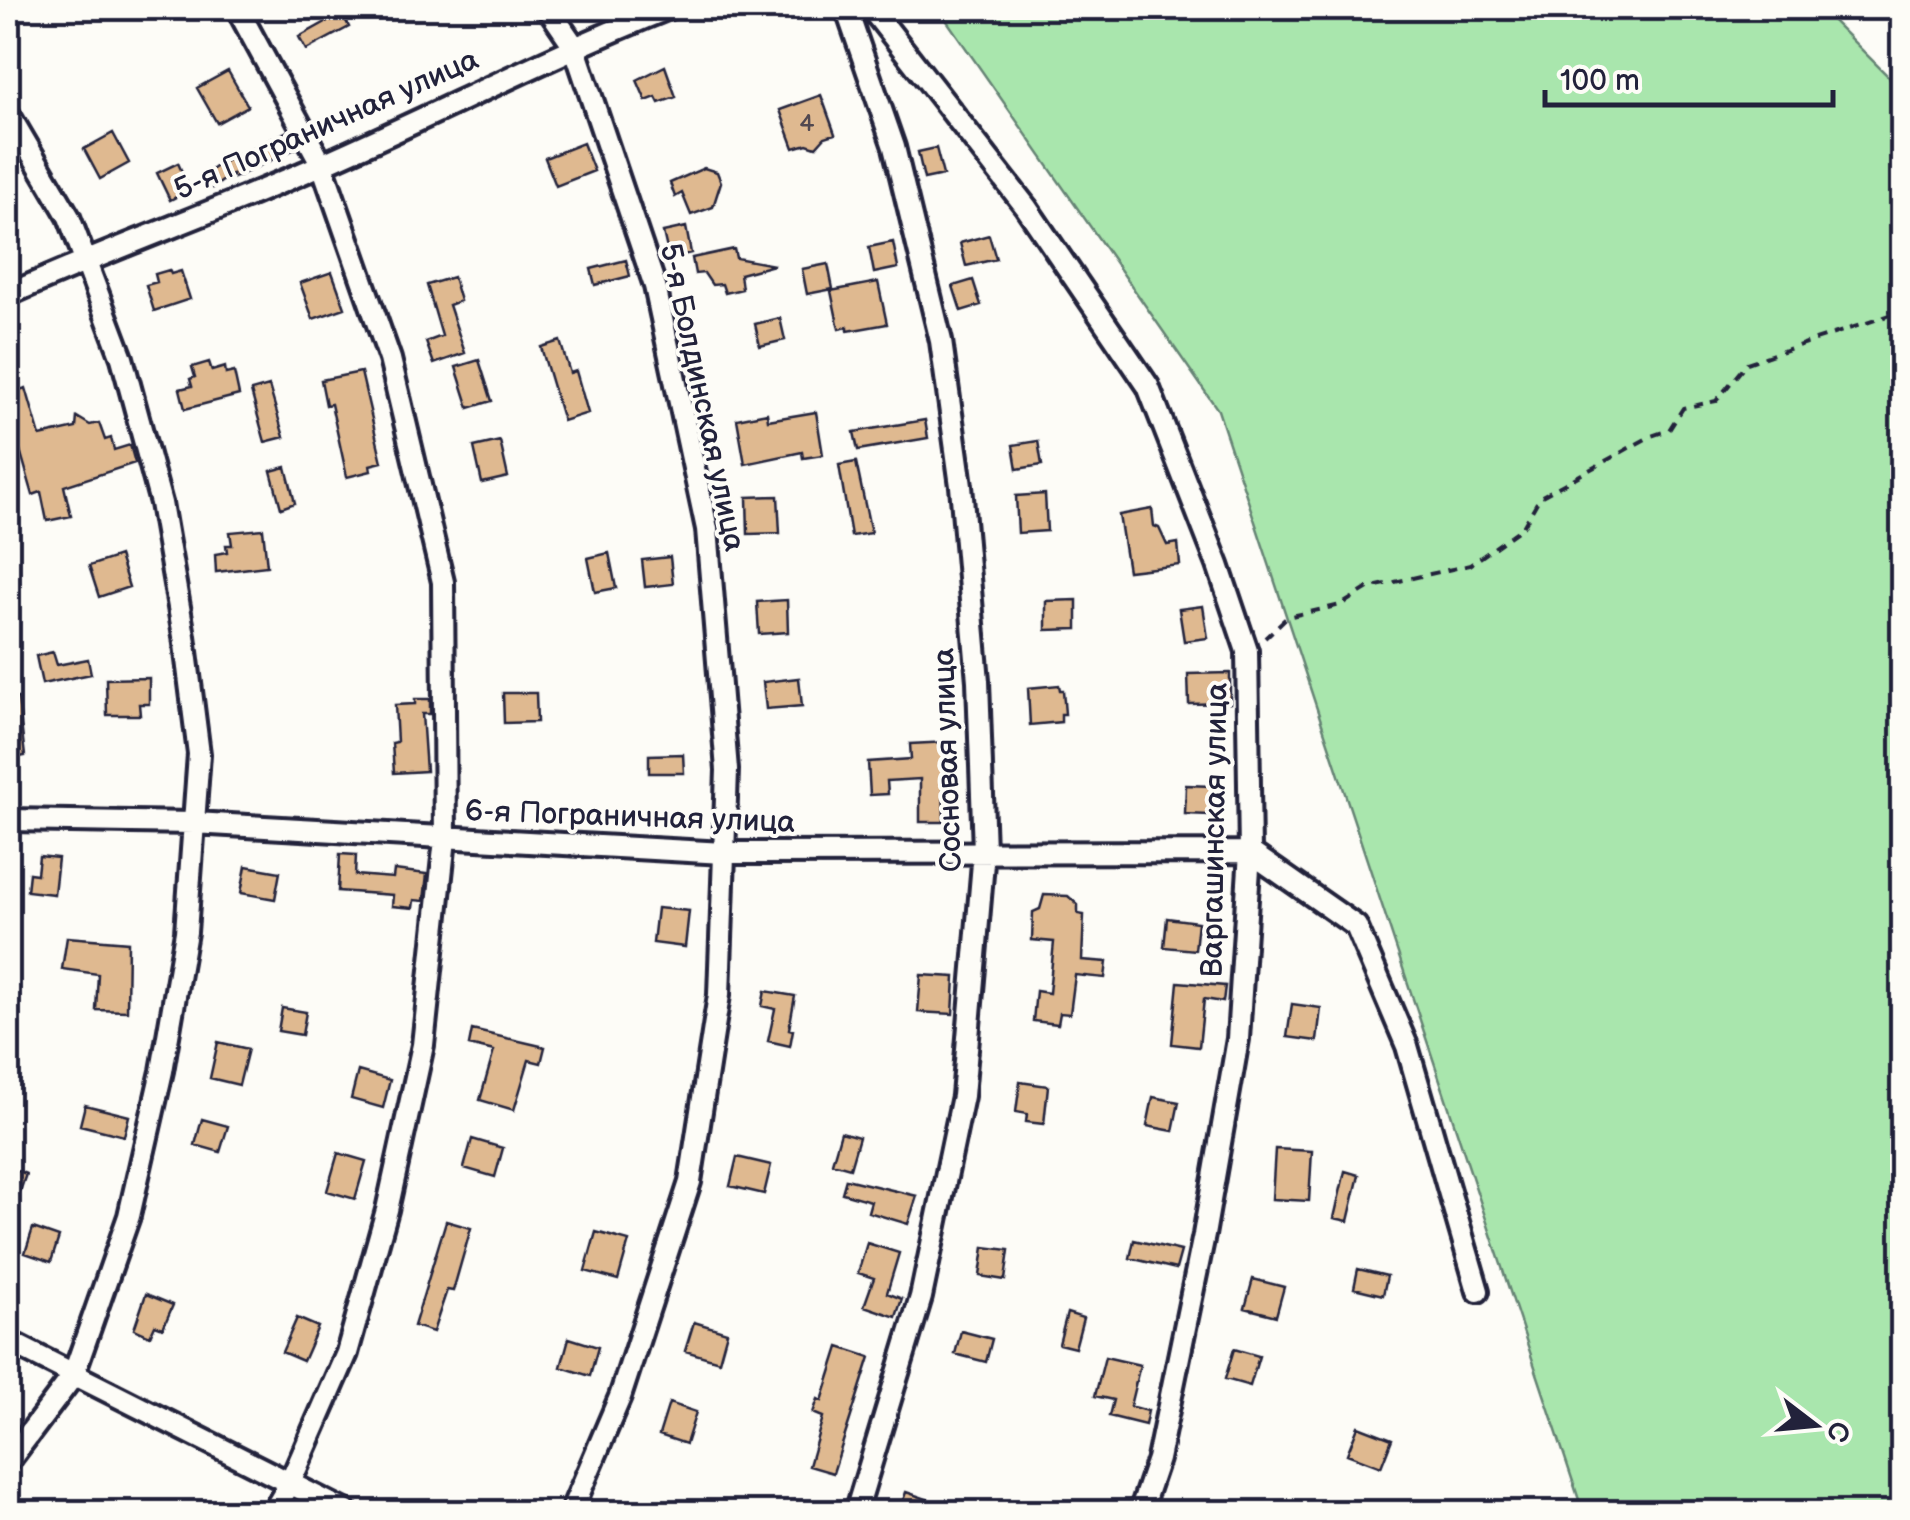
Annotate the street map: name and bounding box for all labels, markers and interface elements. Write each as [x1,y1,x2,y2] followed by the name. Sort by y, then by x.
[169,41,484,208] street label: 5-я Пограничная улица
[1545,45,1832,107] scale bar
[1560,63,1640,99] text: 100 m
[799,108,815,139] house number: 4
[652,240,752,555] street label: 5-я Болдинская улица
[926,647,970,873] street label: Сосновая улица
[1194,682,1236,978] street label: Варгашинская улица
[464,793,796,841] street label: 6-я Пограничная улица
[1765,1375,1865,1475] north arrow
[1819,1418,1856,1446] text: С

